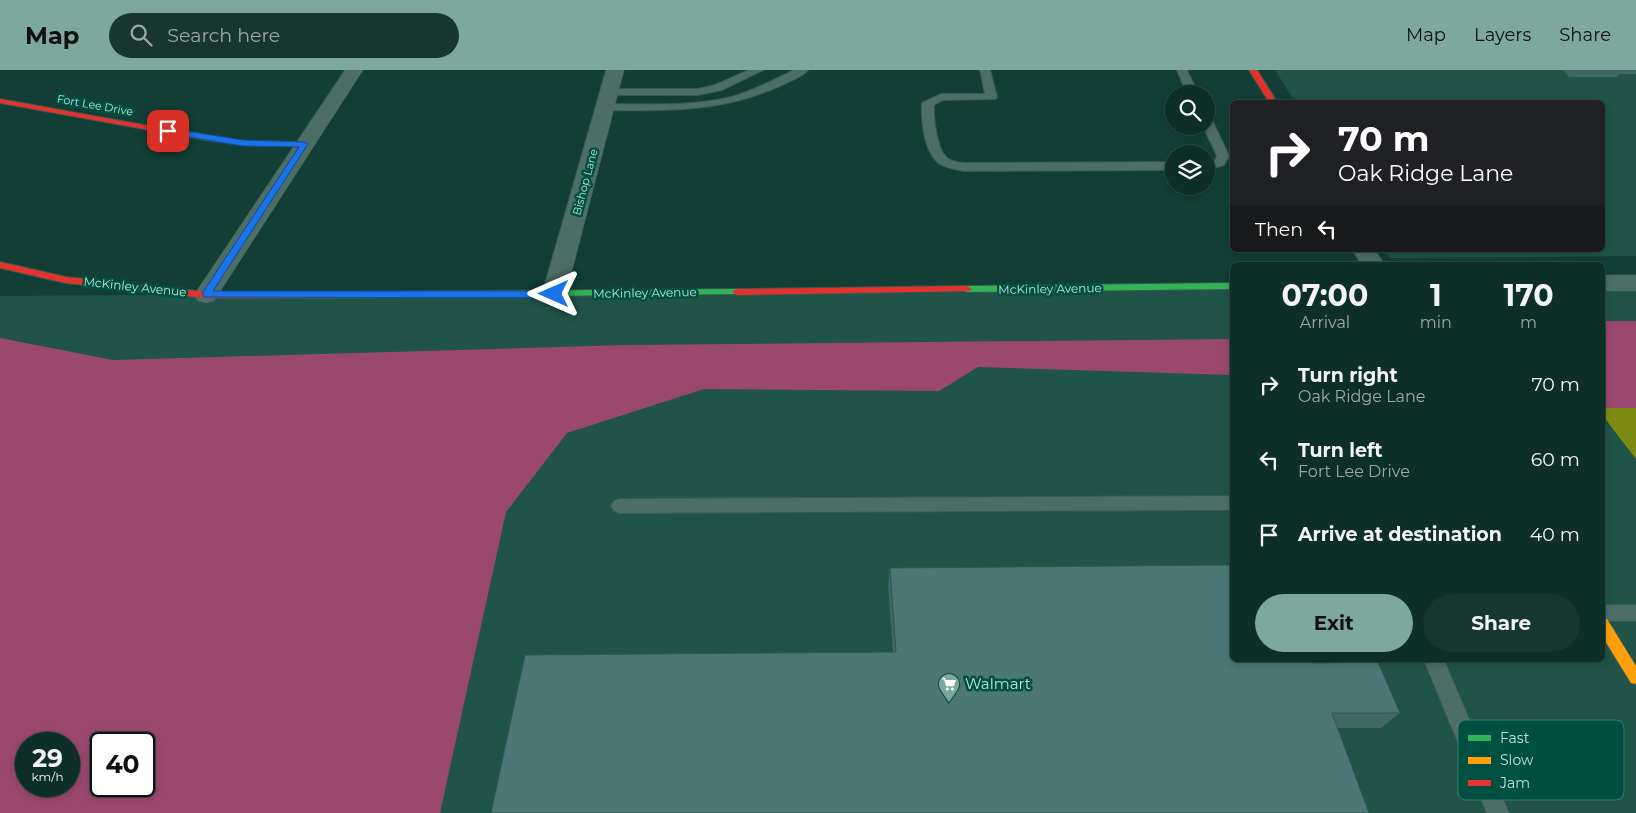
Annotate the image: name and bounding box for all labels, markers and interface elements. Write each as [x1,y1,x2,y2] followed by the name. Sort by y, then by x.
[109,13,459,58] search box
[25,21,79,50] text: Map
[127,21,155,49] icon: search
[167,24,280,47] text: Search here
[1406,24,1446,46] text: Map
[1474,24,1531,46] text: Layers
[1559,24,1611,46] text: Share
[1165,85,1215,195] map controls
[1165,85,1215,135] button: search
[56,91,134,119] street label: Fort Lee Drive
[147,110,189,152] pin
[154,117,182,145] icon: arrive
[1338,117,1429,160] text: 70 m
[1255,120,1320,185] icon: right
[1165,145,1215,195] button: layers
[569,147,601,217] street label: Bishop Lane
[1338,160,1513,187] text: Oak Ridge Lane
[1313,215,1341,243] icon: left
[1255,218,1303,241] text: Then
[527,267,579,319] position arrow
[83,274,187,299] street label: McKinley Avenue
[1281,277,1368,314] text: 07:00
[1430,277,1442,314] text: 1
[1503,277,1554,314] text: 170
[998,280,1102,297] street label: McKinley Avenue
[593,284,697,301] street label: McKinley Avenue
[1300,313,1350,332] text: Arrival
[1420,313,1452,332] text: min
[1520,313,1537,332] text: m
[1298,364,1398,387] text: Turn right
[1255,371,1283,399] icon: right
[1531,373,1580,396] text: 70 m
[1298,387,1426,406] text: Oak Ridge Lane
[1298,439,1383,462] text: Turn left
[1255,446,1283,474] icon: left
[1531,448,1580,471] text: 60 m
[1298,462,1410,481] text: Fort Lee Drive
[1255,521,1283,549] icon: arrive
[1298,523,1502,546] text: Arrive at destination
[1530,523,1580,546] text: 40 m
[1255,594,1413,652] button: Exit
[1423,594,1580,652] button: Share
[937,672,961,703] supermarket icon: Walmart
[965,674,1031,693] place label: Walmart
[1458,720,1624,800] legend
[1500,729,1530,747] text: Fast
[90,732,155,797] speed limit sign: 40
[32,743,63,773] text: 29
[1500,751,1534,769] text: Slow
[31,769,64,784] text: km/h
[1499,774,1530,792] text: Jam

